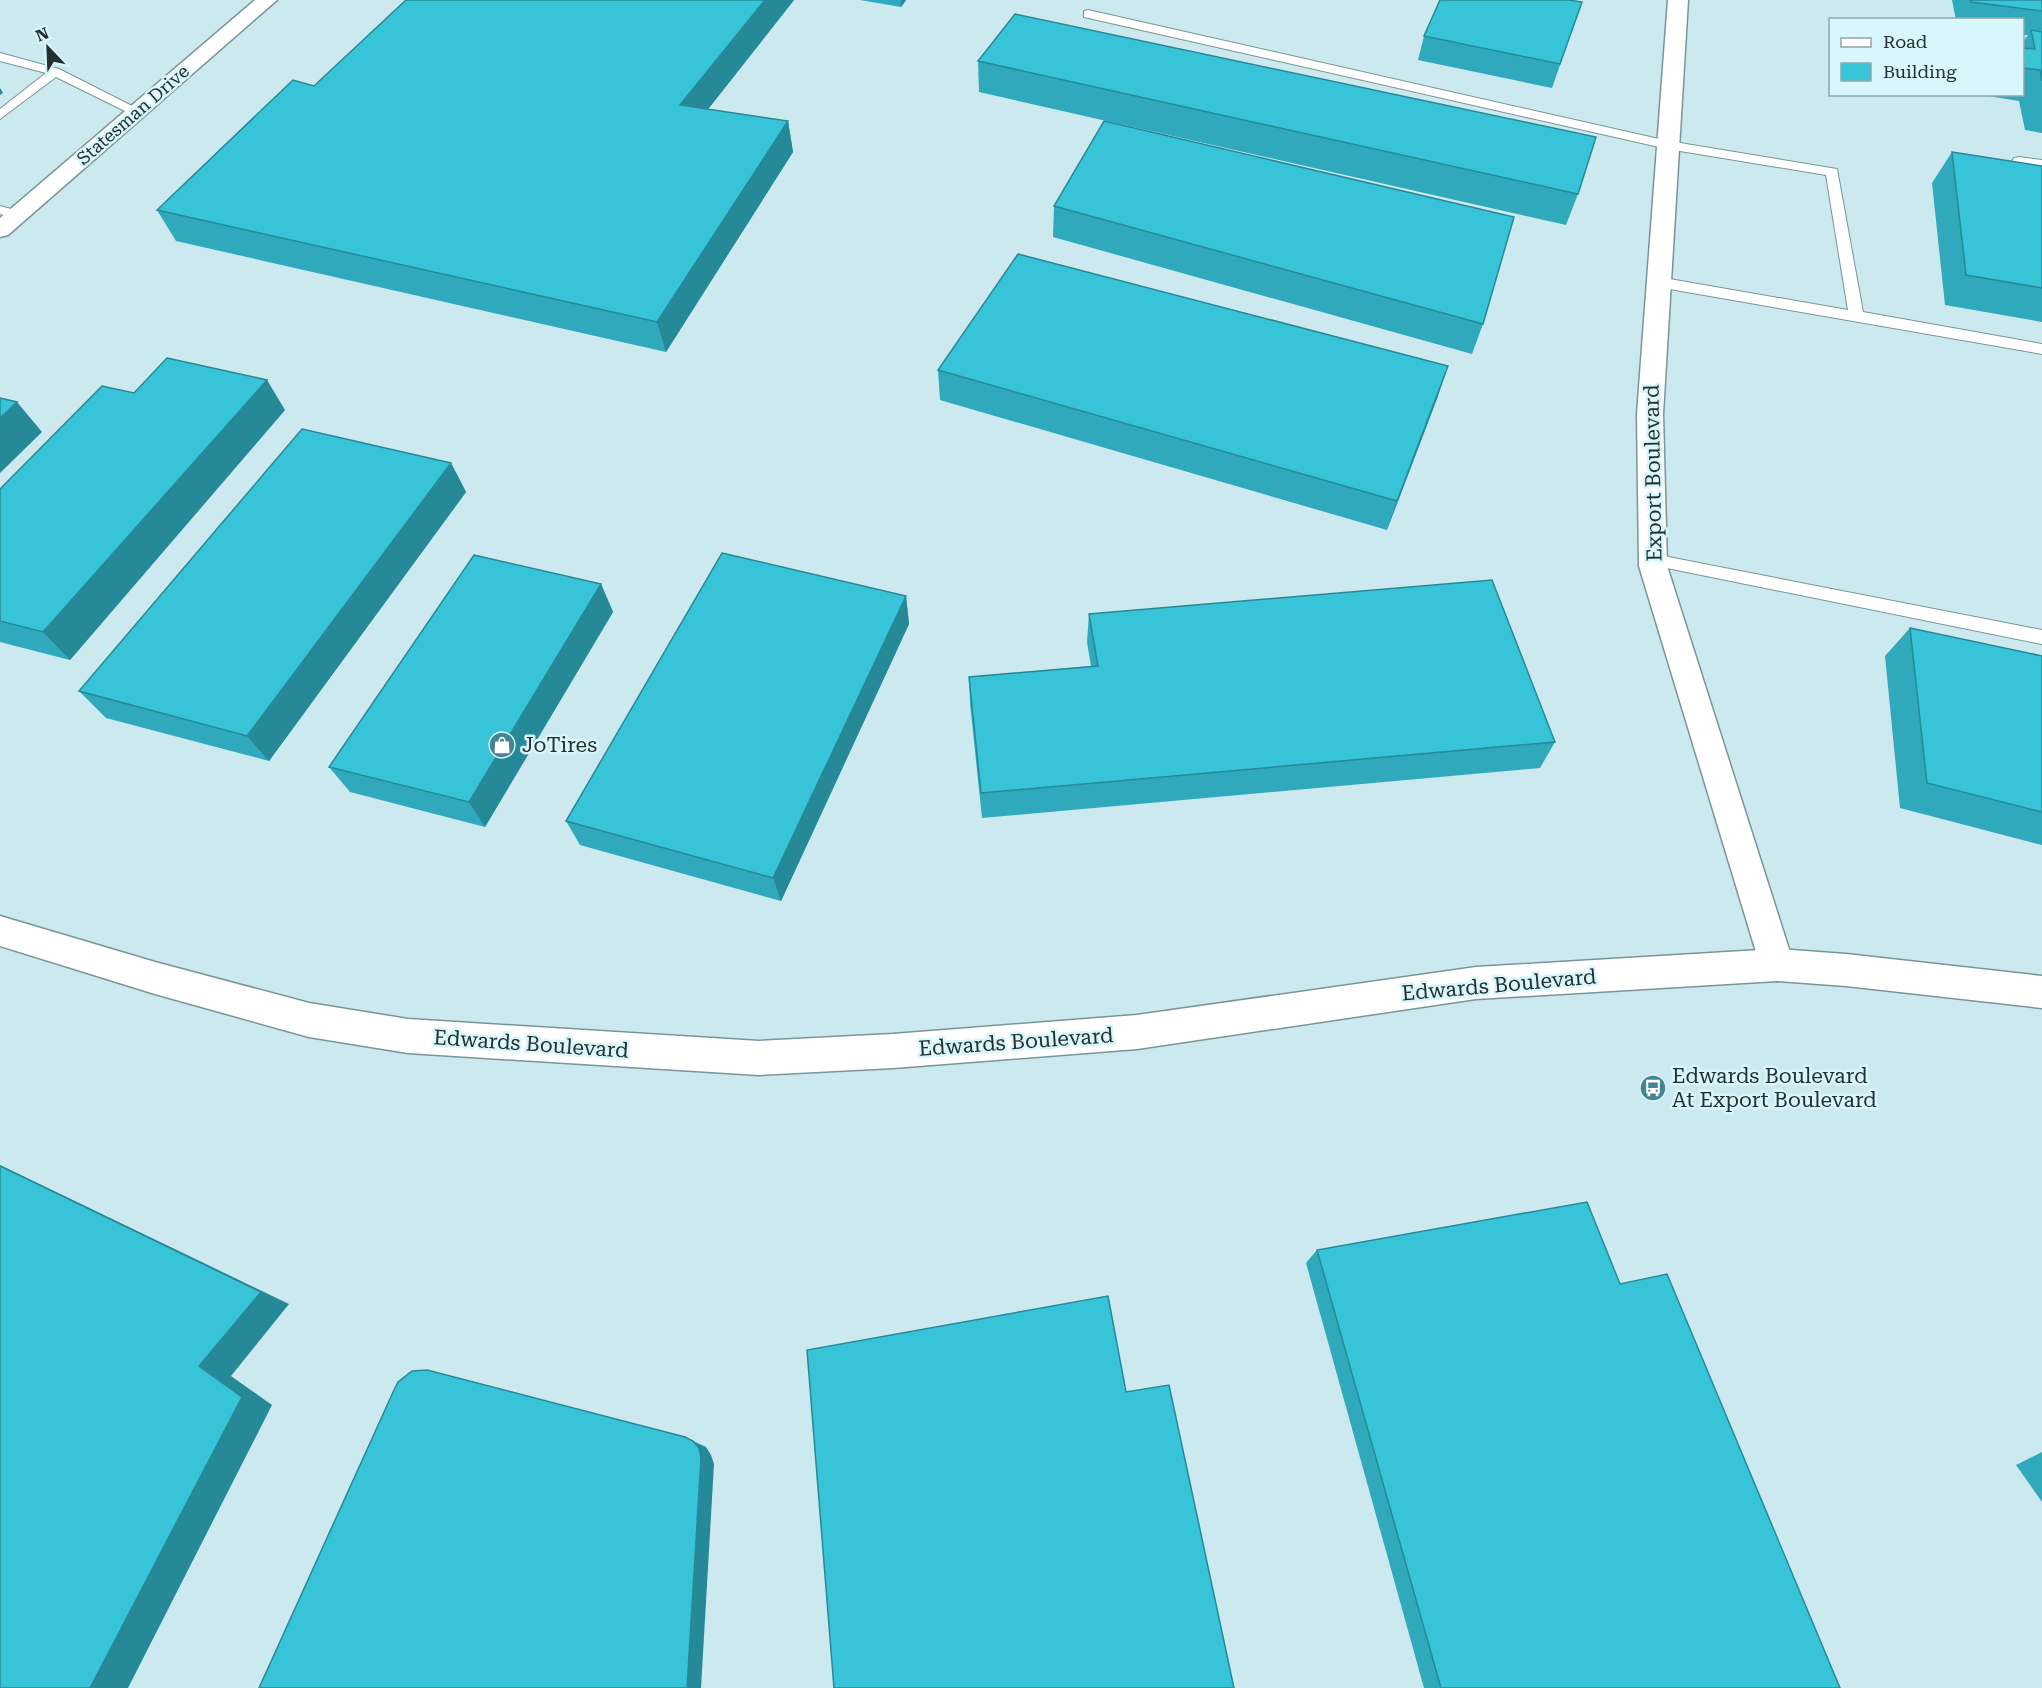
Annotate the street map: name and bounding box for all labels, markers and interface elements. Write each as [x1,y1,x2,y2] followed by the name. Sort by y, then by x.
[18,18,78,78] north arrow
[1829,18,2024,96] legend
[33,23,52,46] text: N
[1883,31,1928,52] text: Road
[72,60,193,169] street label: Statesman Drive
[1883,61,1957,82] text: Building
[1639,384,1667,562] street label: Export Boulevard
[487,730,517,760] shop icon: JoTires
[522,733,597,757] place label: JoTires
[1401,964,1598,1005] street label: Edwards Boulevard
[918,1023,1115,1061] street label: Edwards Boulevard
[433,1025,630,1063] street label: Edwards Boulevard
[1672,1064,1877,1112] place label: Edwards Boulevard At Export Boulevard
[1638,1073,1668,1103] bus stop icon: Edwards Boulevard At Export Boulevard

